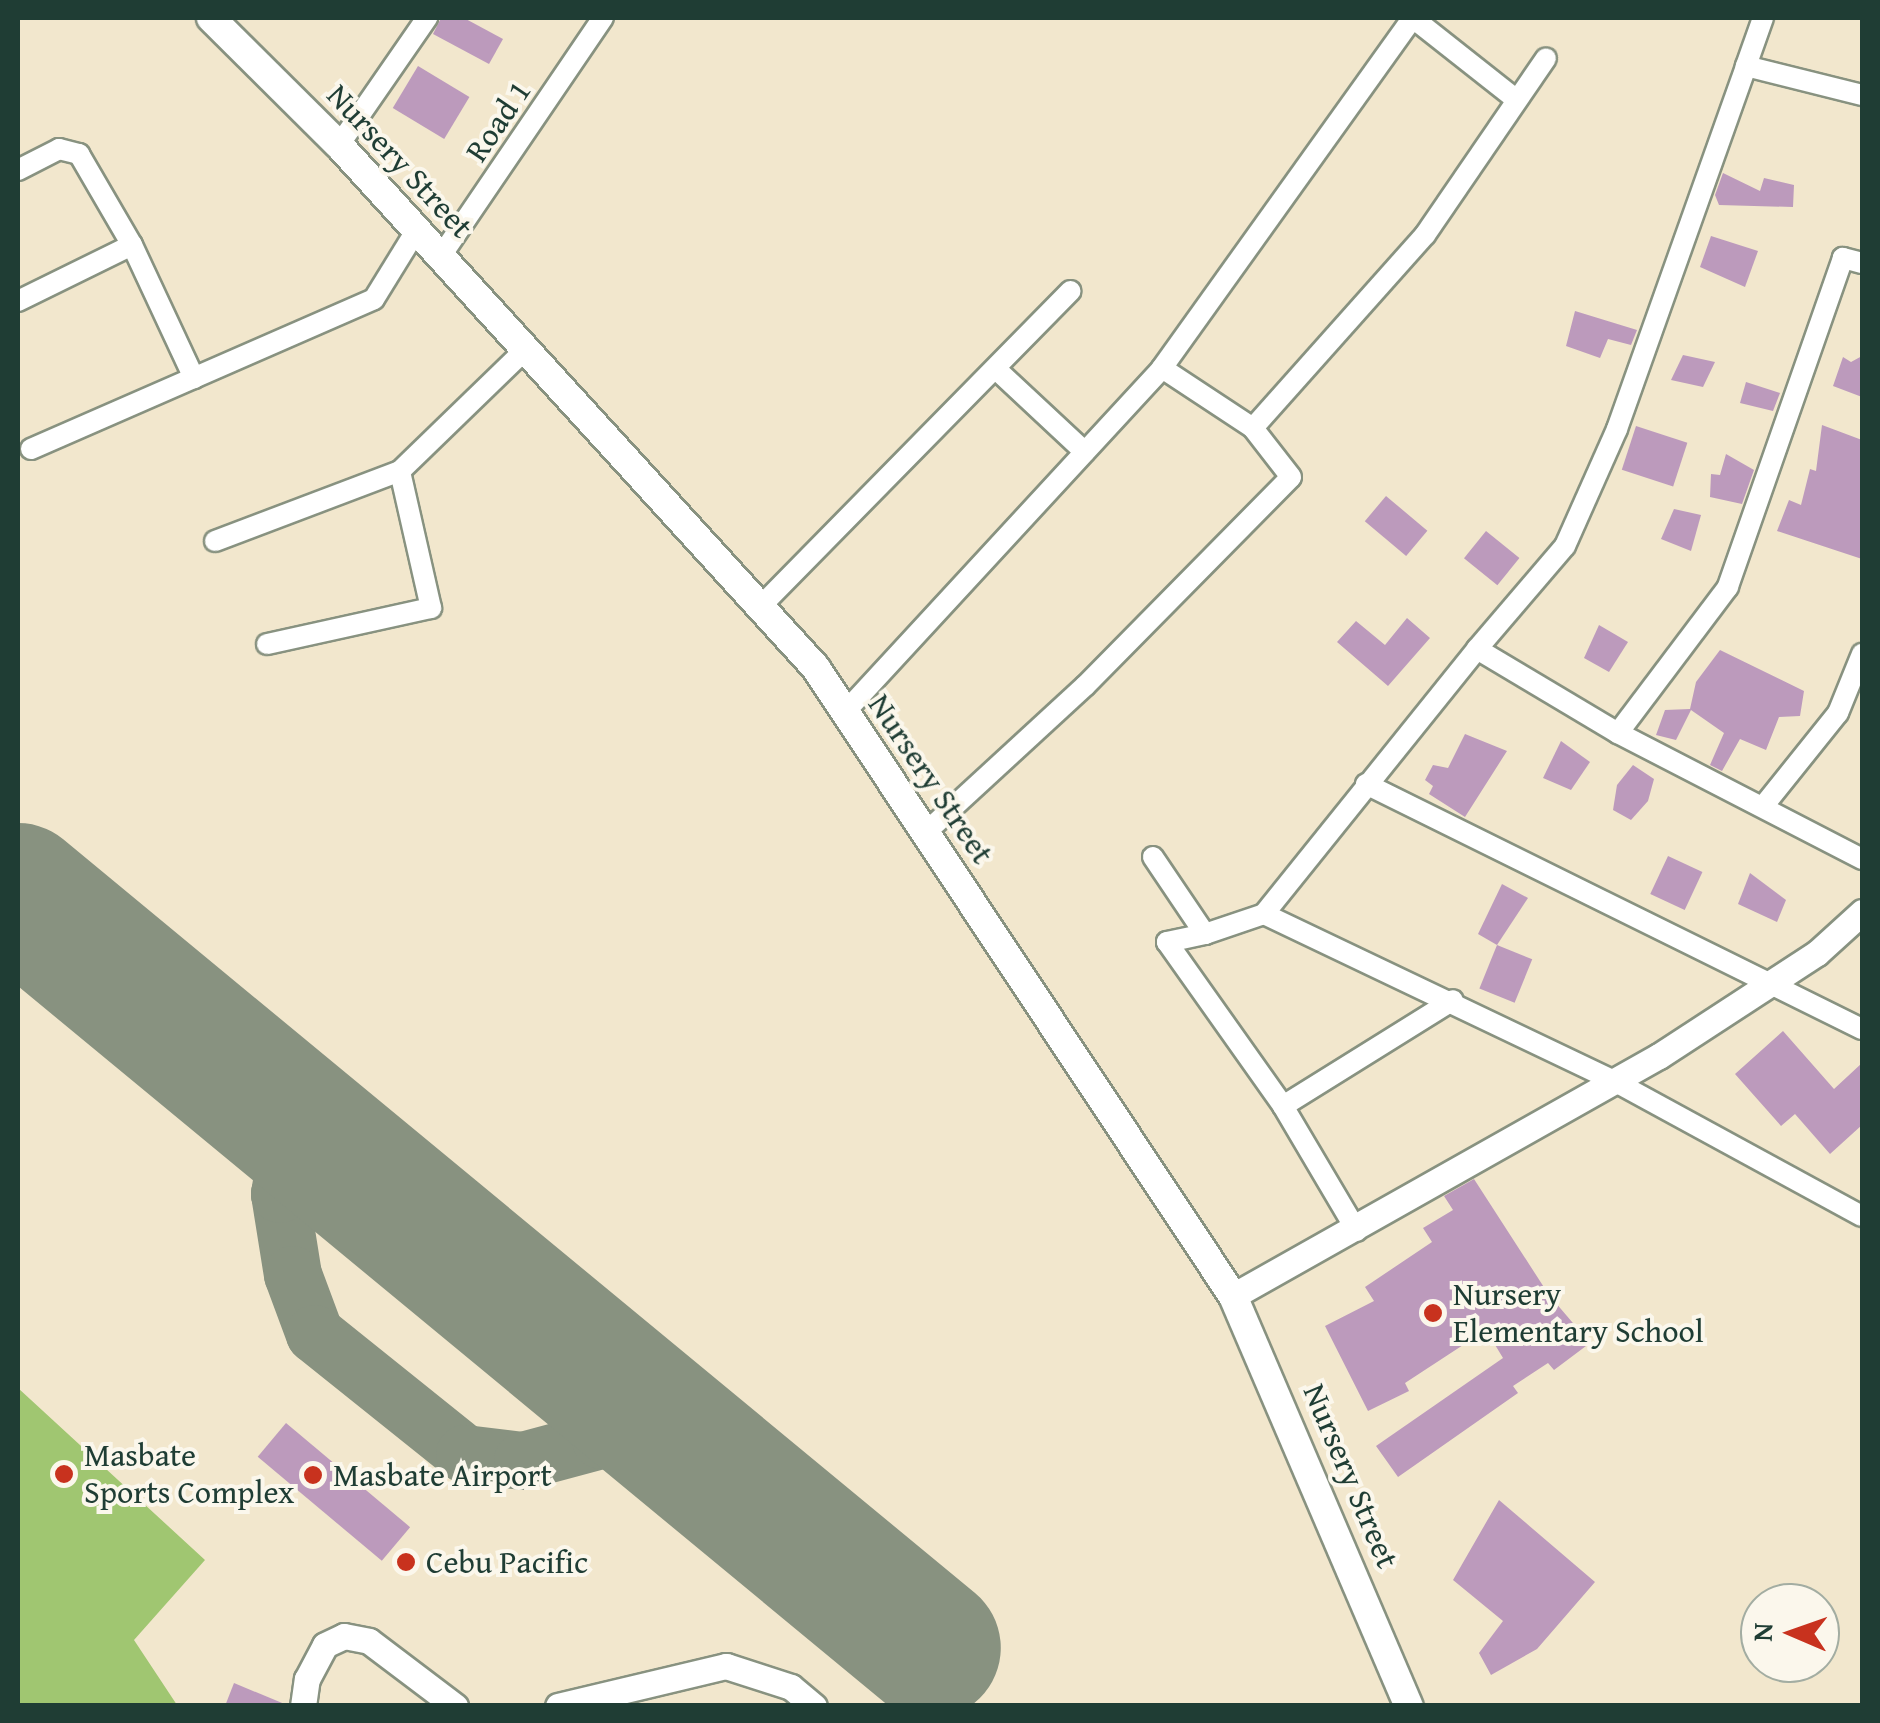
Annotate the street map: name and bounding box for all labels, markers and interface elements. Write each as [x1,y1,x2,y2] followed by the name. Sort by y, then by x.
[457,73,539,169] street label: Road 1
[319,76,481,246] street label: Nursery Street
[860,687,1002,871] street label: Nursery Street
[1453,1276,1704,1351] place label: Nursery Elementary School
[1422,1302,1444,1324] marker: Nursery Elementary School
[1295,1378,1407,1574] street label: Nursery Street
[84,1437,294,1512] place label: Masbate Sports Complex
[333,1456,552,1494] place label: Masbate Airport
[53,1463,75,1485] marker: Masbate Sports Complex
[302,1464,324,1486] marker: Masbate Airport
[426,1543,588,1581] place label: Cebu Pacific
[395,1551,417,1573] marker: Cebu Pacific
[1740,1583,1840,1683] north arrow
[1741,1622,1782,1642] text: N

